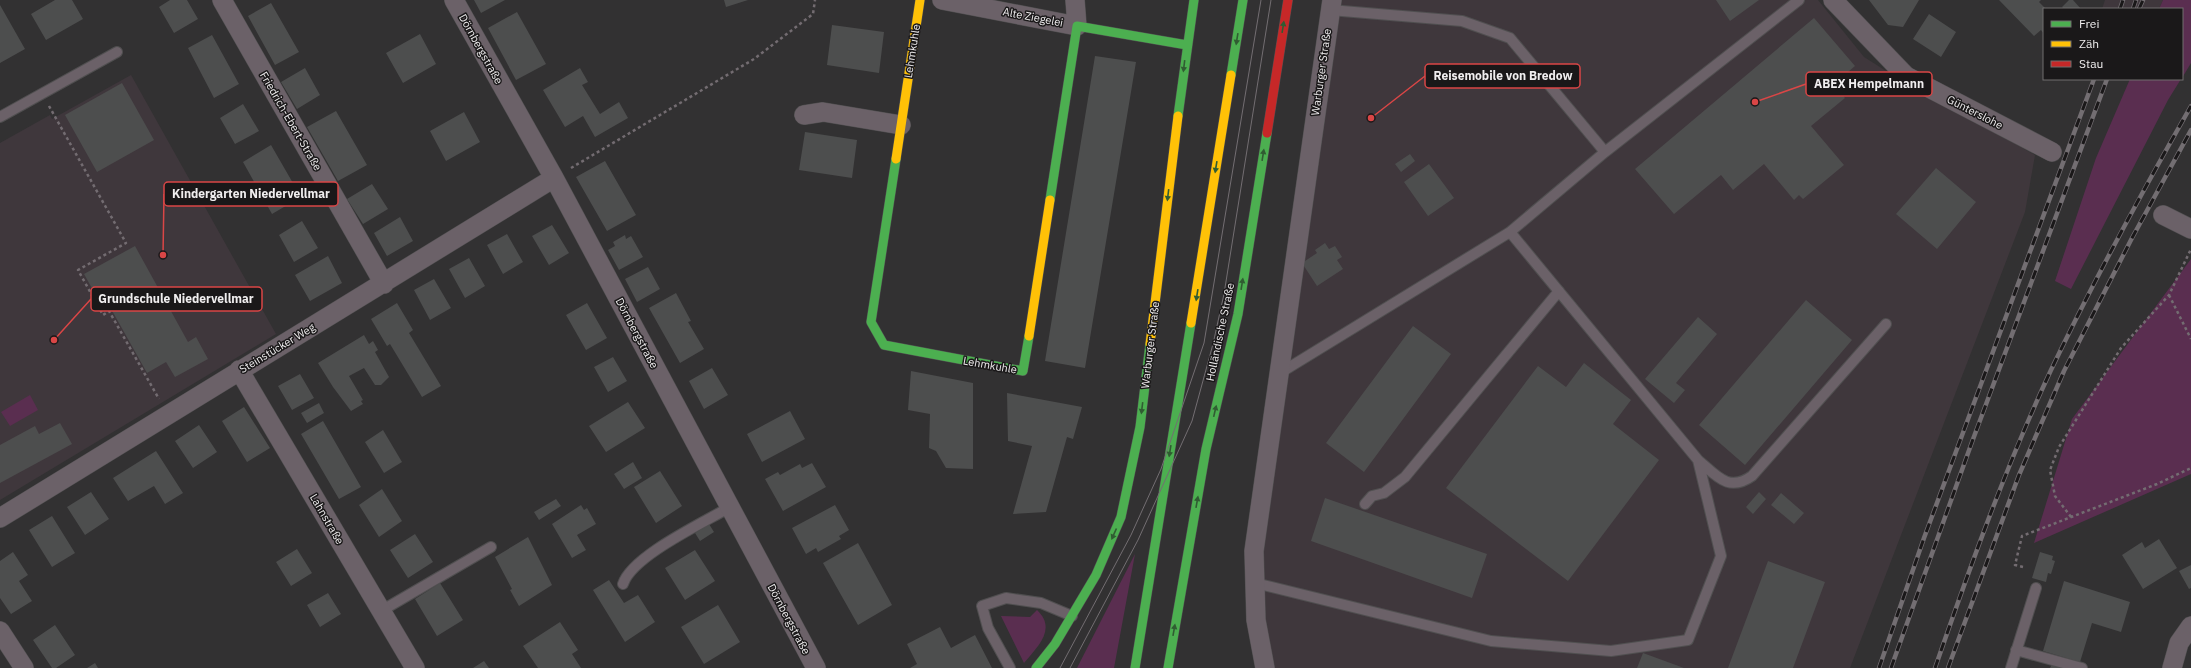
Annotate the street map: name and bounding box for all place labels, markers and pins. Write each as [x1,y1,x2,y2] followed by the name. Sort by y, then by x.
[1425,64,1580,88] callout: Reisemobile von Bredow
[1806,72,1932,96] callout: ABEX Hempelmann
[164,182,338,206] callout: Kindergarten Niedervellmar
[91,287,262,311] callout: Grundschule Niedervellmar

